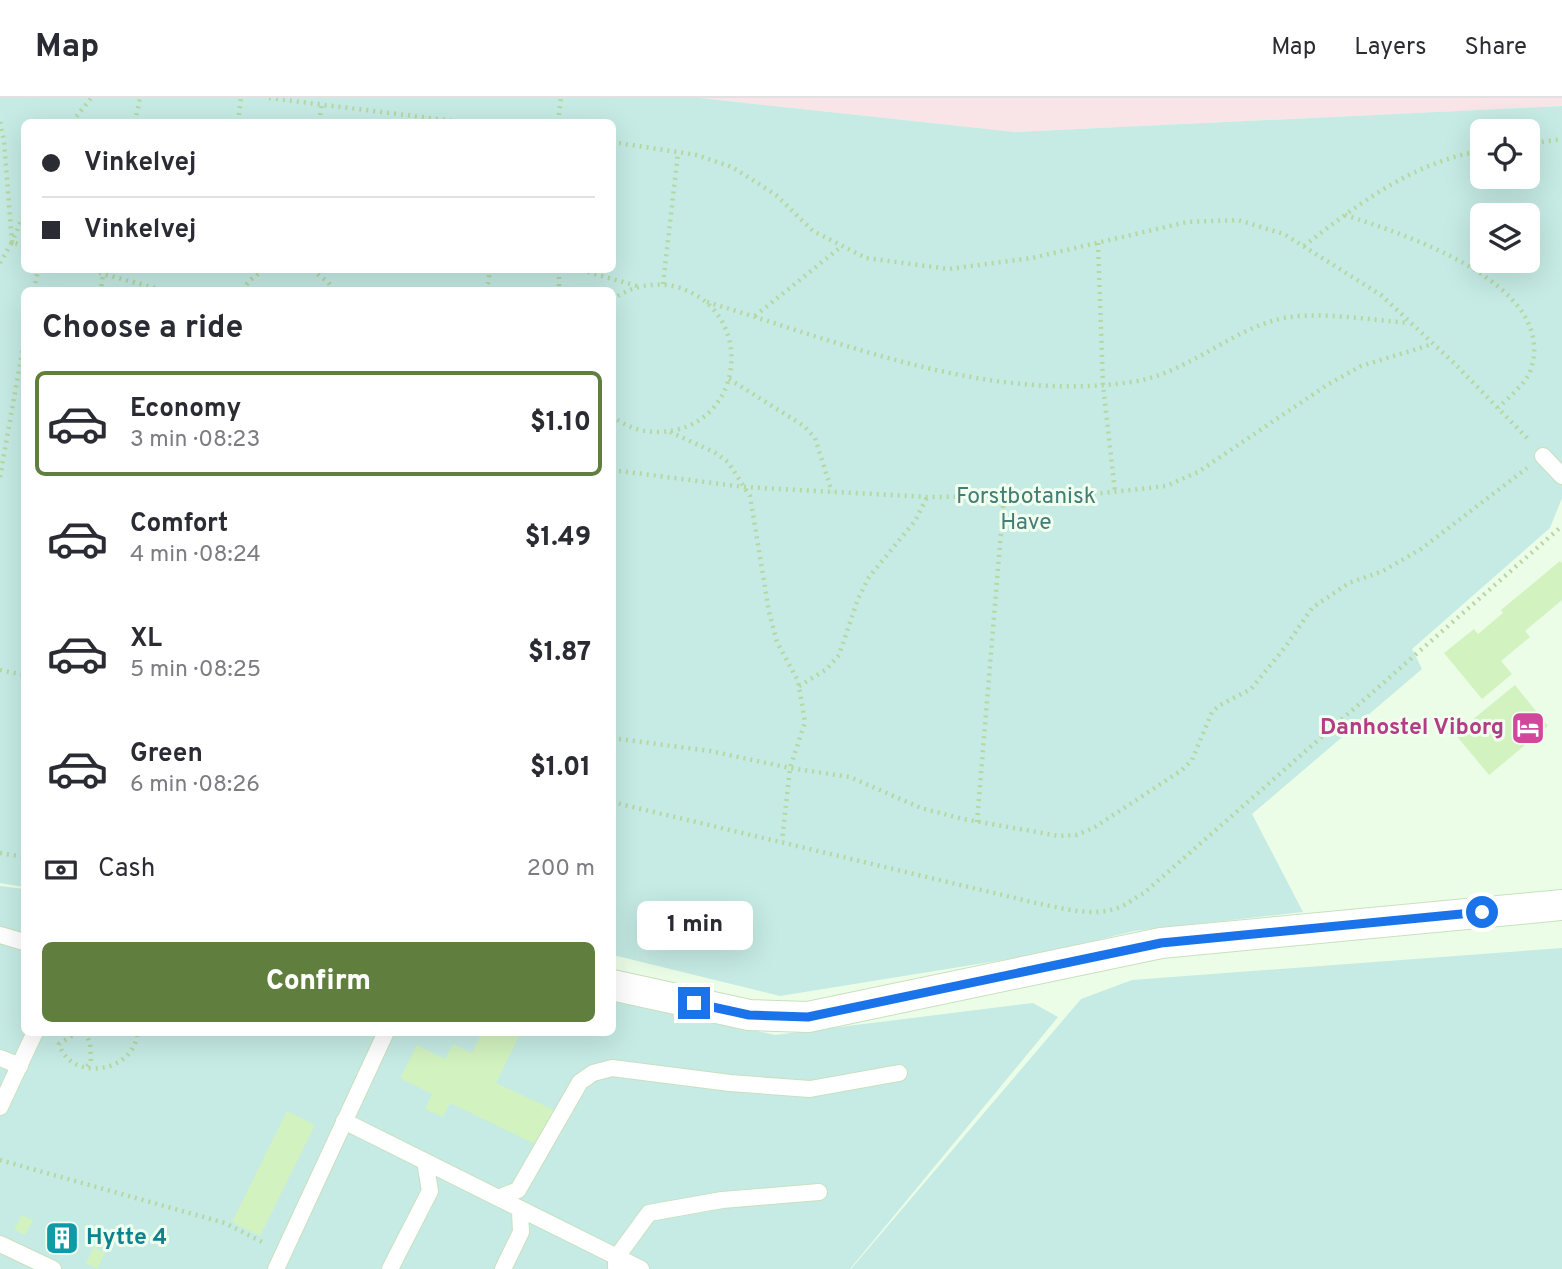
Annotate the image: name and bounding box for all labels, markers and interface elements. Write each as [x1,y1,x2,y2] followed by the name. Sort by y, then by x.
[35,27,99,69] text: Map
[1271,33,1316,63] text: Map
[1354,33,1426,63] text: Layers
[1464,33,1527,63] text: Share
[1470,119,1540,273] map controls
[1470,119,1540,189] button: locate
[84,147,196,180] text: Vinkelvej
[1470,203,1540,273] button: layers
[84,214,196,247] text: Vinkelvej
[42,309,243,349] text: Choose a ride
[46,392,109,455] icon: car
[130,393,241,426] text: Economy
[530,407,591,440] text: $1.10
[130,426,260,455] text: 3 min · 08:23
[956,483,1096,538] park label: Forstbotanisk Have
[46,507,109,570] icon: car
[130,508,228,541] text: Comfort
[525,522,591,555] text: $1.49
[130,541,261,570] text: 4 min · 08:24
[46,622,109,685] icon: car
[130,623,162,656] text: XL
[528,637,591,670] text: $1.87
[130,656,261,685] text: 5 min · 08:25
[1509,709,1547,747] hotel icon: Danhostel Viborg
[1320,714,1504,743] place label: Danhostel Viborg
[46,737,109,800] icon: car
[130,738,203,771] text: Green
[530,752,591,785] text: $1.01
[130,771,260,800] text: 6 min · 08:26
[42,851,80,889] icon: cash
[98,853,155,886] text: Cash
[527,855,595,884] text: 200 m
[1466,896,1498,928] route start
[636,902,752,950] callout: 1 min
[667,911,723,940] text: 1 min
[42,942,595,1022] button: Confirm
[678,987,710,1019] route end
[43,1219,81,1257] building icon: Hytte 4
[86,1224,167,1253] place label: Hytte 4

